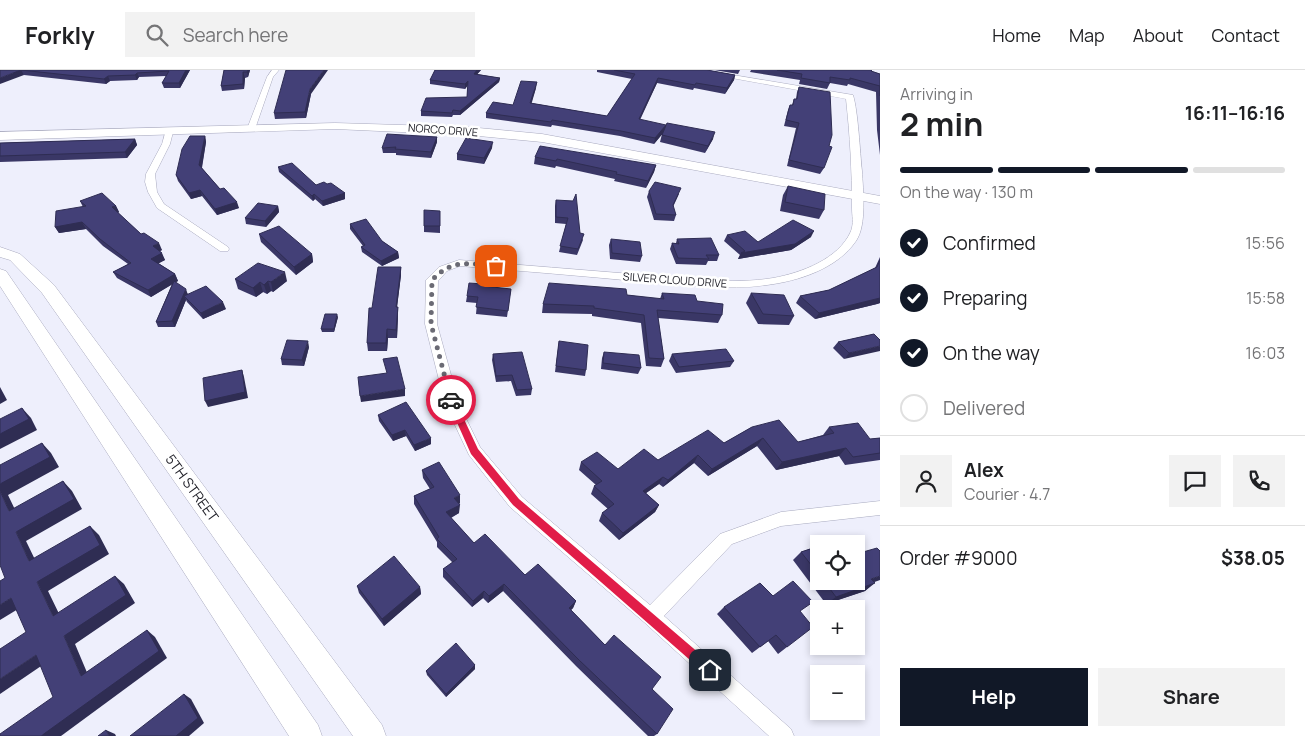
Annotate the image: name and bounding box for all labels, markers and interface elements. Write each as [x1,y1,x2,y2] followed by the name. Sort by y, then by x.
[125,12,475,57] search box
[25,18,95,51] text: Forkly
[143,21,171,49] icon: search
[183,22,288,48] text: Search here
[992,23,1041,47] text: Home
[1069,23,1105,47] text: Map
[1133,23,1183,47] text: About
[1211,23,1280,47] text: Contact
[900,83,973,105] text: Arriving in
[1185,100,1285,126] text: 16:11–16:16
[900,102,983,146] text: 2 min
[408,120,479,139] street label: NORCO DRIVE
[900,181,1033,203] text: On the way · 130 m
[900,229,928,257] icon: check
[943,230,1036,256] text: Confirmed
[1246,232,1285,254] text: 15:56
[475,245,517,287] pin
[482,252,510,280] icon: bag
[622,268,728,291] street label: SILVER CLOUD DRIVE
[900,284,928,312] icon: check
[943,285,1028,311] text: Preparing
[1246,287,1285,309] text: 15:58
[900,339,928,367] icon: check
[943,340,1040,366] text: On the way
[1245,342,1285,364] text: 16:03
[426,375,476,425] courier
[437,386,465,414] icon: car
[943,395,1025,421] text: Delivered
[162,450,224,526] street label: 5TH STREET
[900,455,952,507] button: person
[1169,455,1221,507] button: chat
[1233,455,1285,507] button: phone
[964,457,1004,483] text: Alex
[964,483,1050,505] text: Courier · 4.7
[810,535,865,720] map controls
[810,535,865,590] button: locate
[900,545,1017,571] text: Order #9000
[1221,545,1285,571] text: $38.05
[810,600,865,655] button: +
[689,649,731,691] pin
[696,656,724,684] icon: home
[810,665,865,720] button: −
[900,668,1088,726] button: Help
[1098,668,1285,726] button: Share

